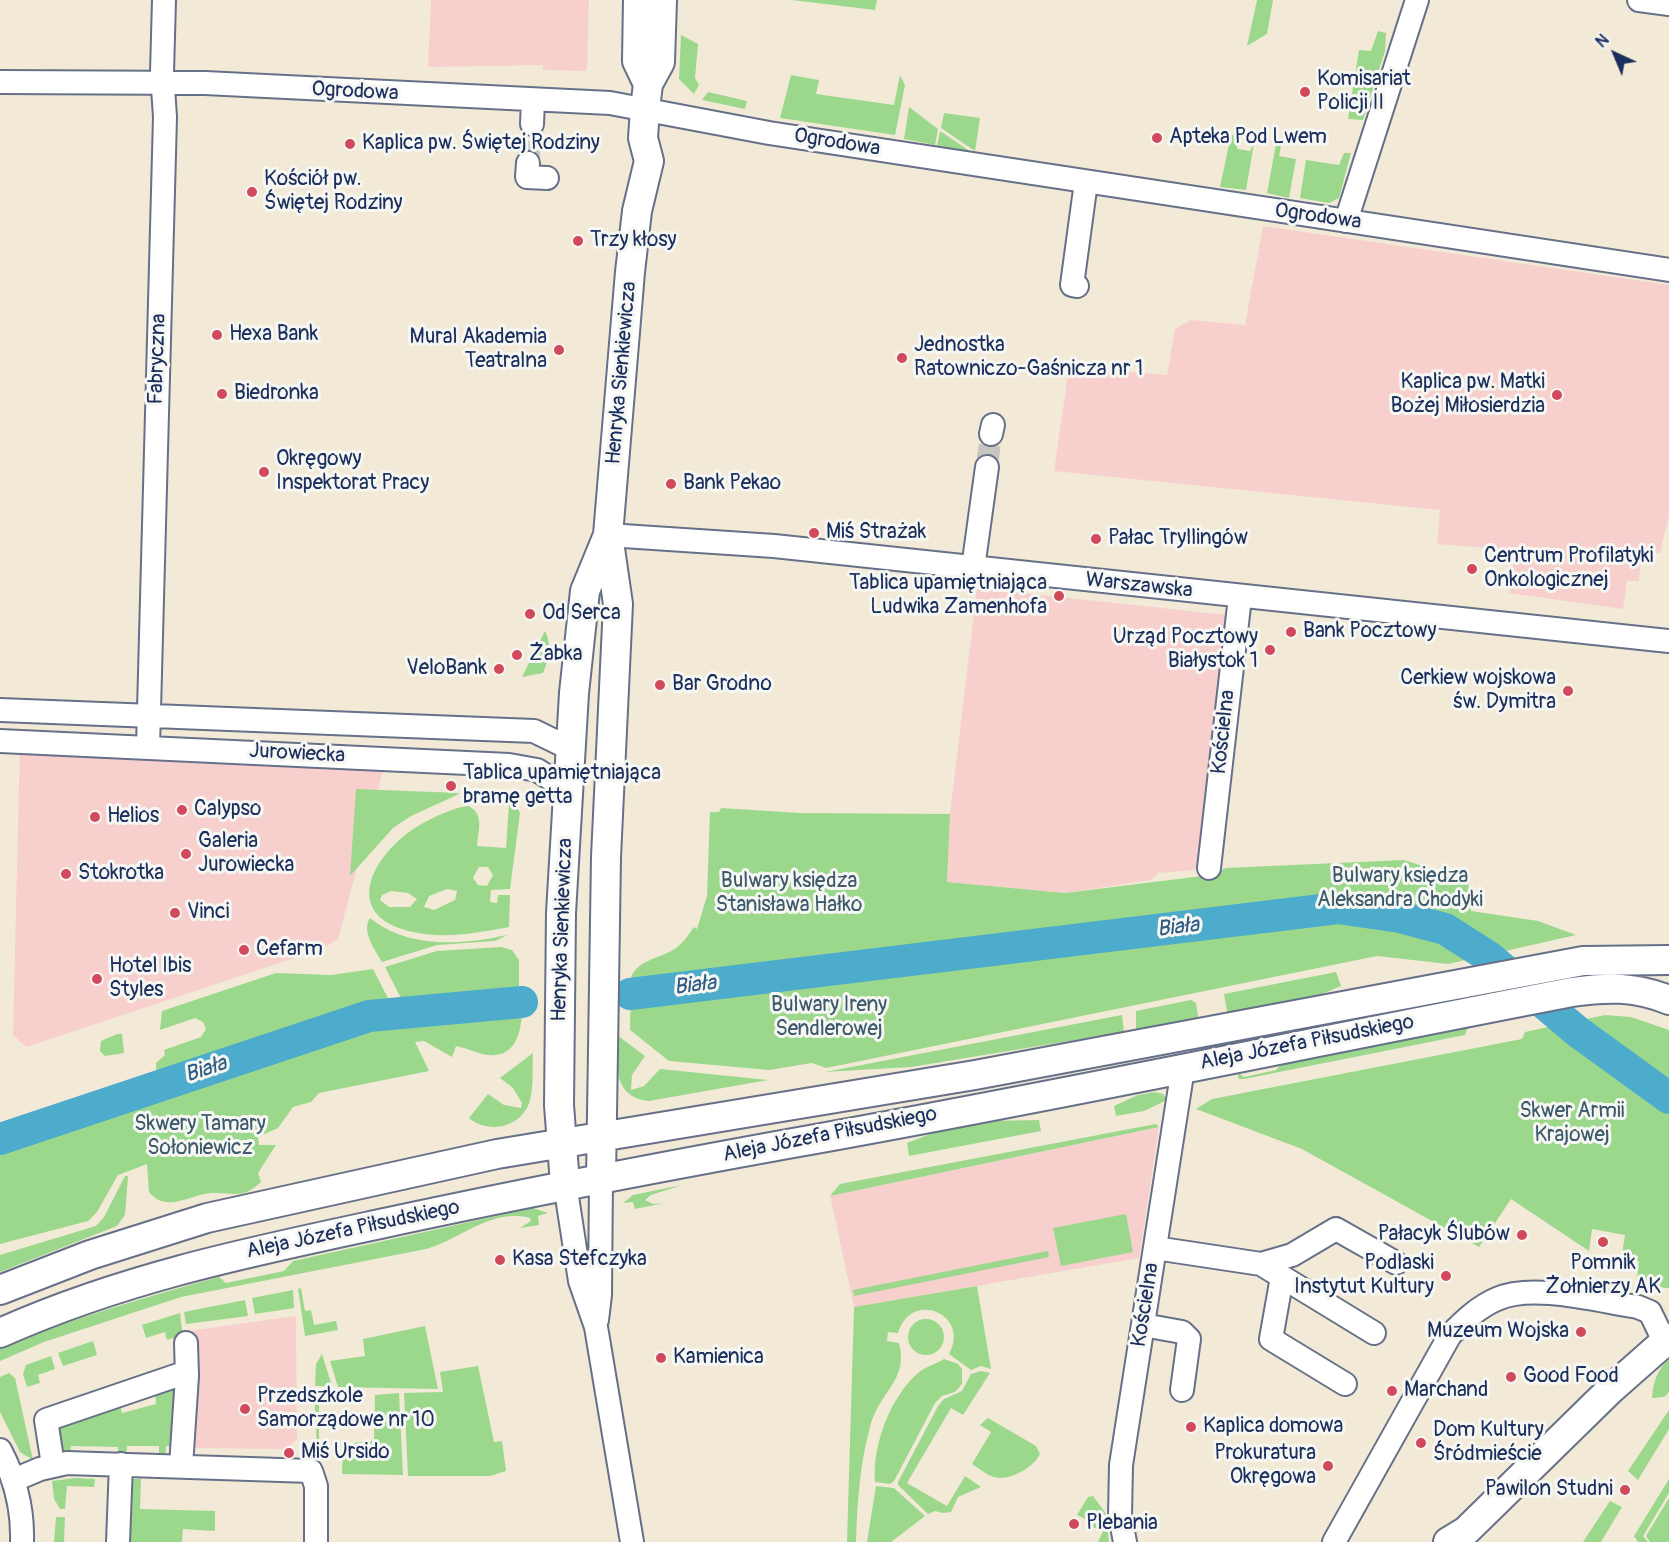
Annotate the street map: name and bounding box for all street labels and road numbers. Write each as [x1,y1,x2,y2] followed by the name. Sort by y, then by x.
[311,77,399,107] street label: Ogrodowa
[792,124,882,162] street label: Ogrodowa
[1273,198,1363,236] street label: Ogrodowa
[601,280,643,466] street label: Henryka Sienkiewicza
[144,313,172,405] street label: Fabryczna
[1084,568,1194,604] street label: Warszawska
[1207,689,1241,775] street label: Kościelna
[248,739,346,769] street label: Jurowiecka
[547,838,579,1022] street label: Henryka Sienkiewicza
[1198,1010,1416,1076] street label: Aleja Józefa Piłsudskiego
[721,1102,939,1168] street label: Aleja Józefa Piłsudskiego
[244,1195,462,1265] street label: Aleja Józefa Piłsudskiego
[1127,1261,1165,1349] street label: Kościelna

